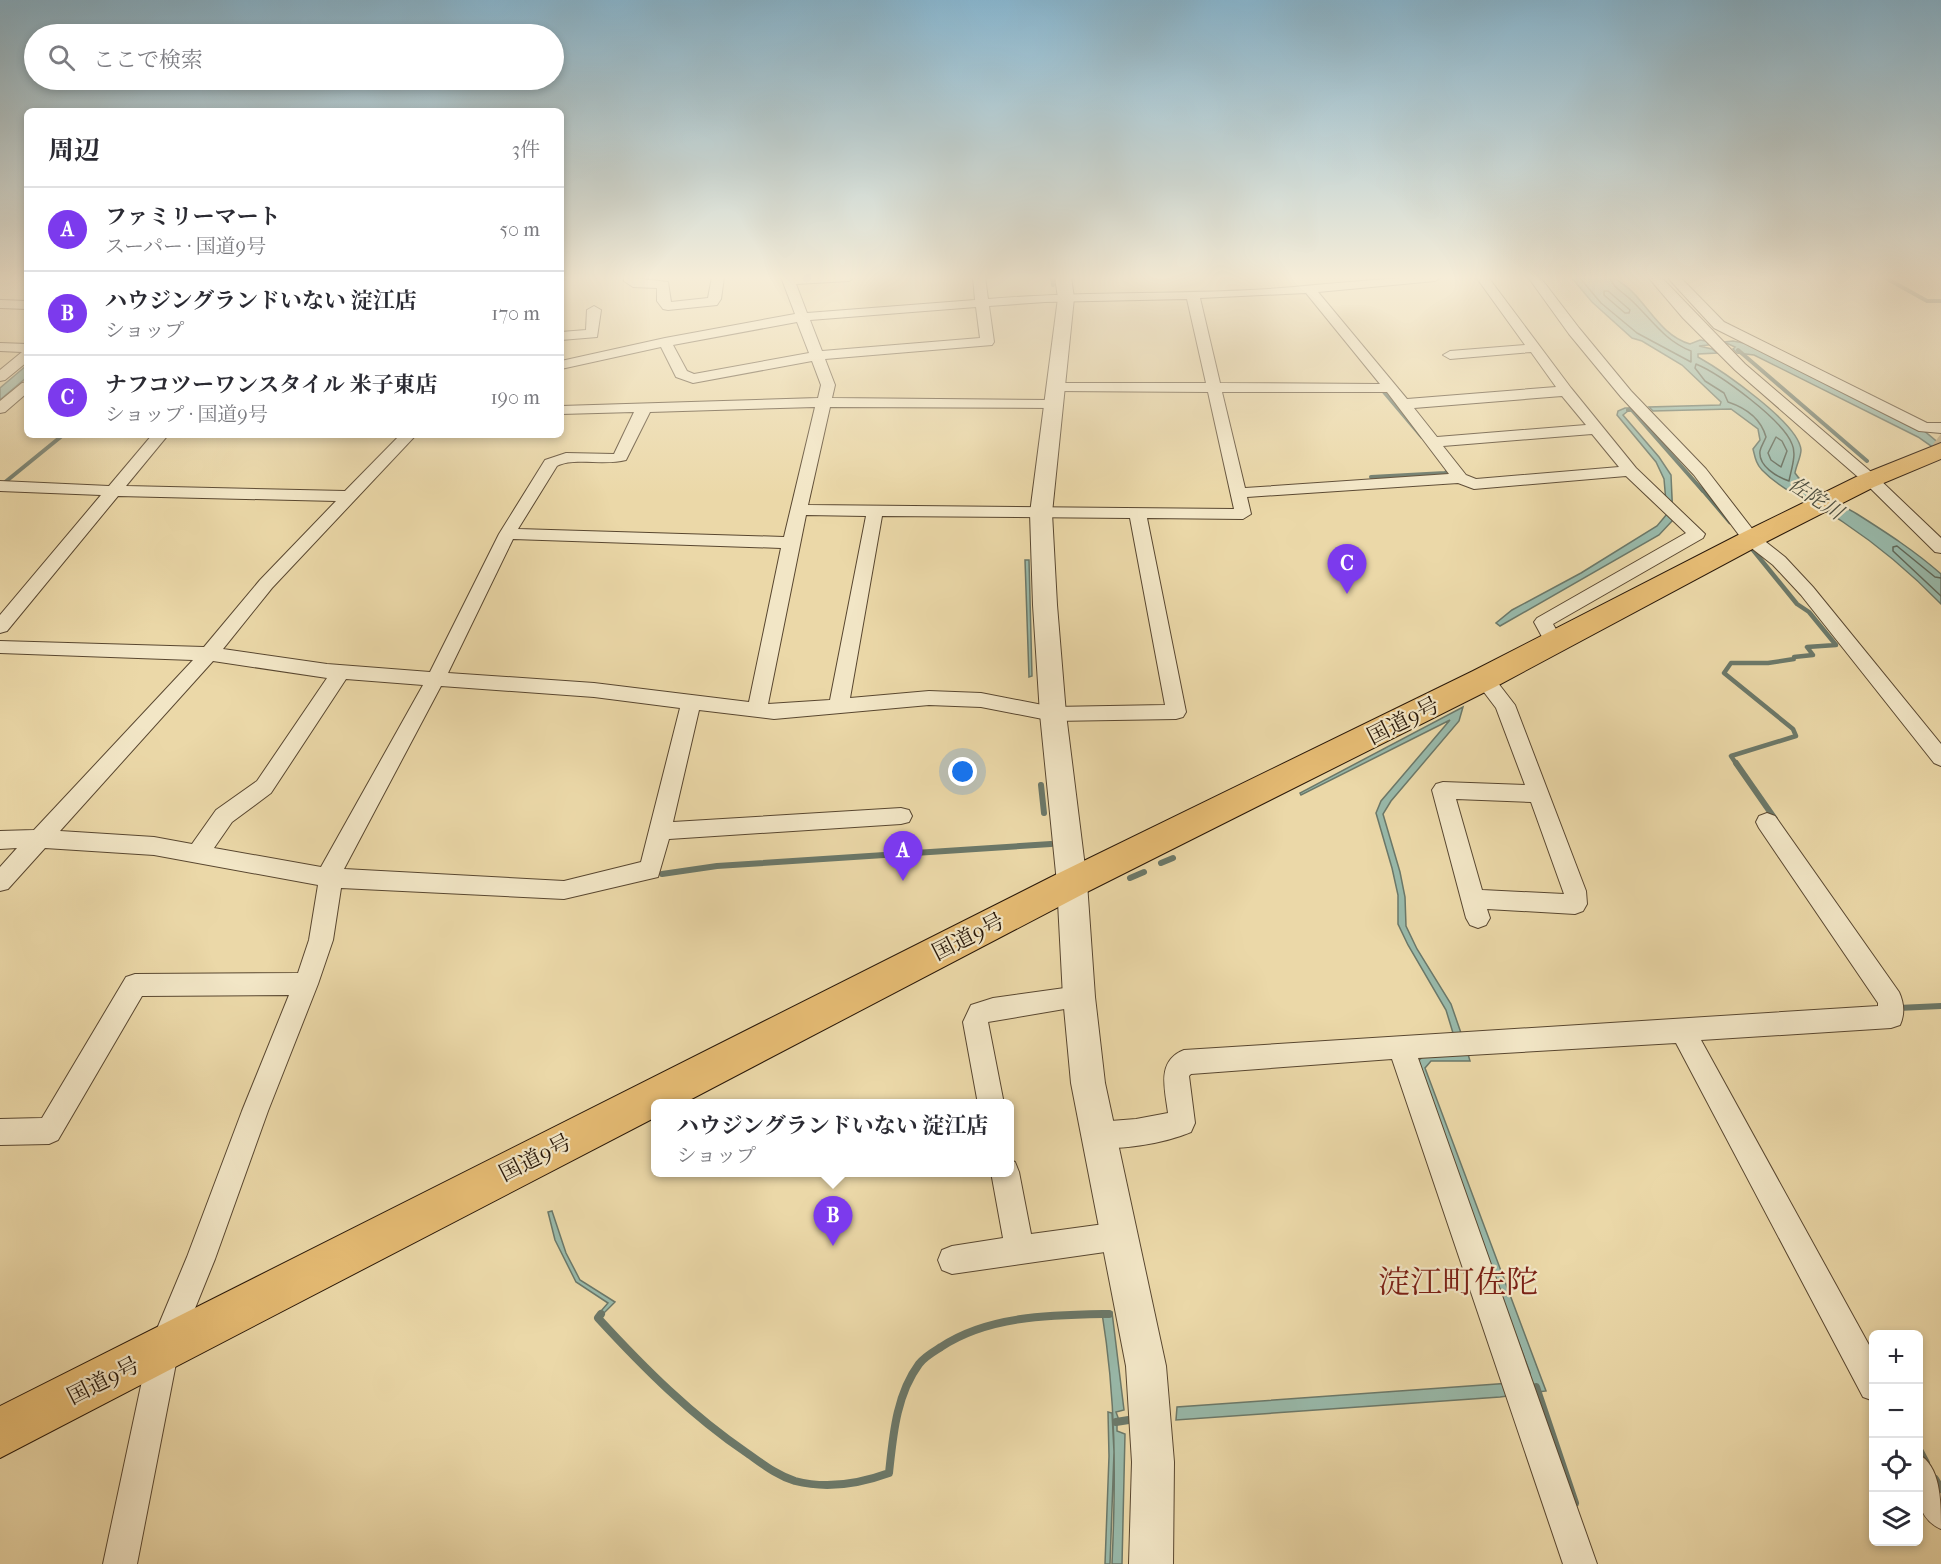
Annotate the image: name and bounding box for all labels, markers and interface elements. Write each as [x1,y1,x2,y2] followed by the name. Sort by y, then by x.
[24,24,564,90] search box
[45,41,78,74] icon: search
[93,47,203,73] text: ここで検索
[48,135,100,166] text: 周辺
[512,138,540,161] text: 3件
[105,204,281,230] text: ファミリーマート
[61,218,74,241] text: A
[499,218,540,241] text: 50 m
[105,235,266,258] text: スーパー · 国道9号
[105,288,417,314] text: ハウジングランドいない 淀江店
[61,302,74,325] text: B
[491,302,540,325] text: 170 m
[105,319,185,342] text: ショップ
[105,372,438,398] text: ナフコツーワンスタイル 米子東店
[61,386,74,409] text: C
[490,386,540,409] text: 190 m
[105,403,268,426] text: ショップ · 国道9号
[1784,472,1849,525] water label: 佐陀川
[1328,544,1366,594] pin: C
[1363,692,1444,750] street label: 国道9号
[948,757,977,786] your location
[884,832,922,881] pin: A
[928,908,1009,966] street label: 国道9号
[651,1099,1014,1177] popup
[677,1113,988,1139] text: ハウジングランドいない 淀江店
[495,1129,576,1187] street label: 国道9号
[677,1144,756,1167] text: ショップ
[814,1196,852,1246] pin: B
[1378,1264,1538,1301] district label: 淀江町佐陀
[1869,1330,1923,1546] map controls
[1869,1330,1923,1384] button: +
[63,1352,144,1410] street label: 国道9号
[1869,1384,1923,1438] button: −
[1869,1438,1923,1492] button: locate
[1869,1492,1923,1546] button: layers

